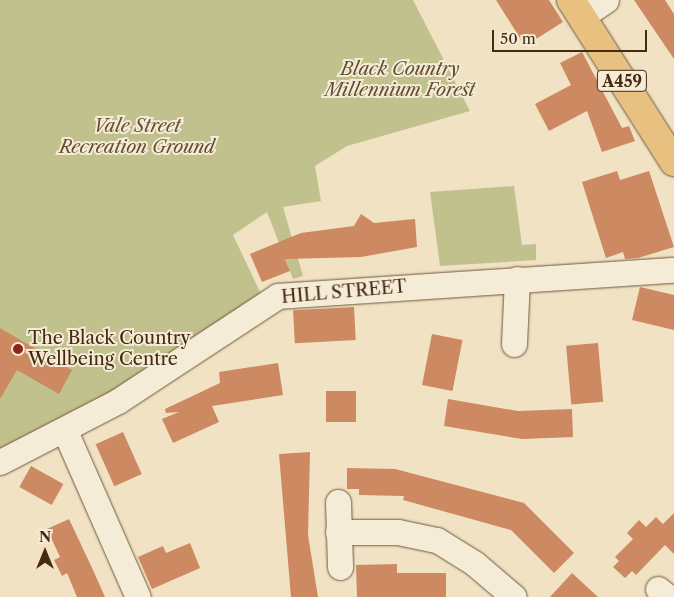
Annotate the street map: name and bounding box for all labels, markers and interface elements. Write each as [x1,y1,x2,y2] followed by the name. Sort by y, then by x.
[494,20,649,52] scale bar
[500,29,536,48] text: 50 m
[325,59,475,102] park label: Black Country Millennium Forest
[596,68,648,94] road number: A459
[59,116,215,158] park label: Vale Street Recreation Ground
[280,276,408,308] street label: HILL STREET
[28,328,191,370] place label: The Black Country Wellbeing Centre
[12,343,24,355] marker: The Black Country Wellbeing Centre
[20,527,70,577] north arrow
[39,528,51,546] text: N

